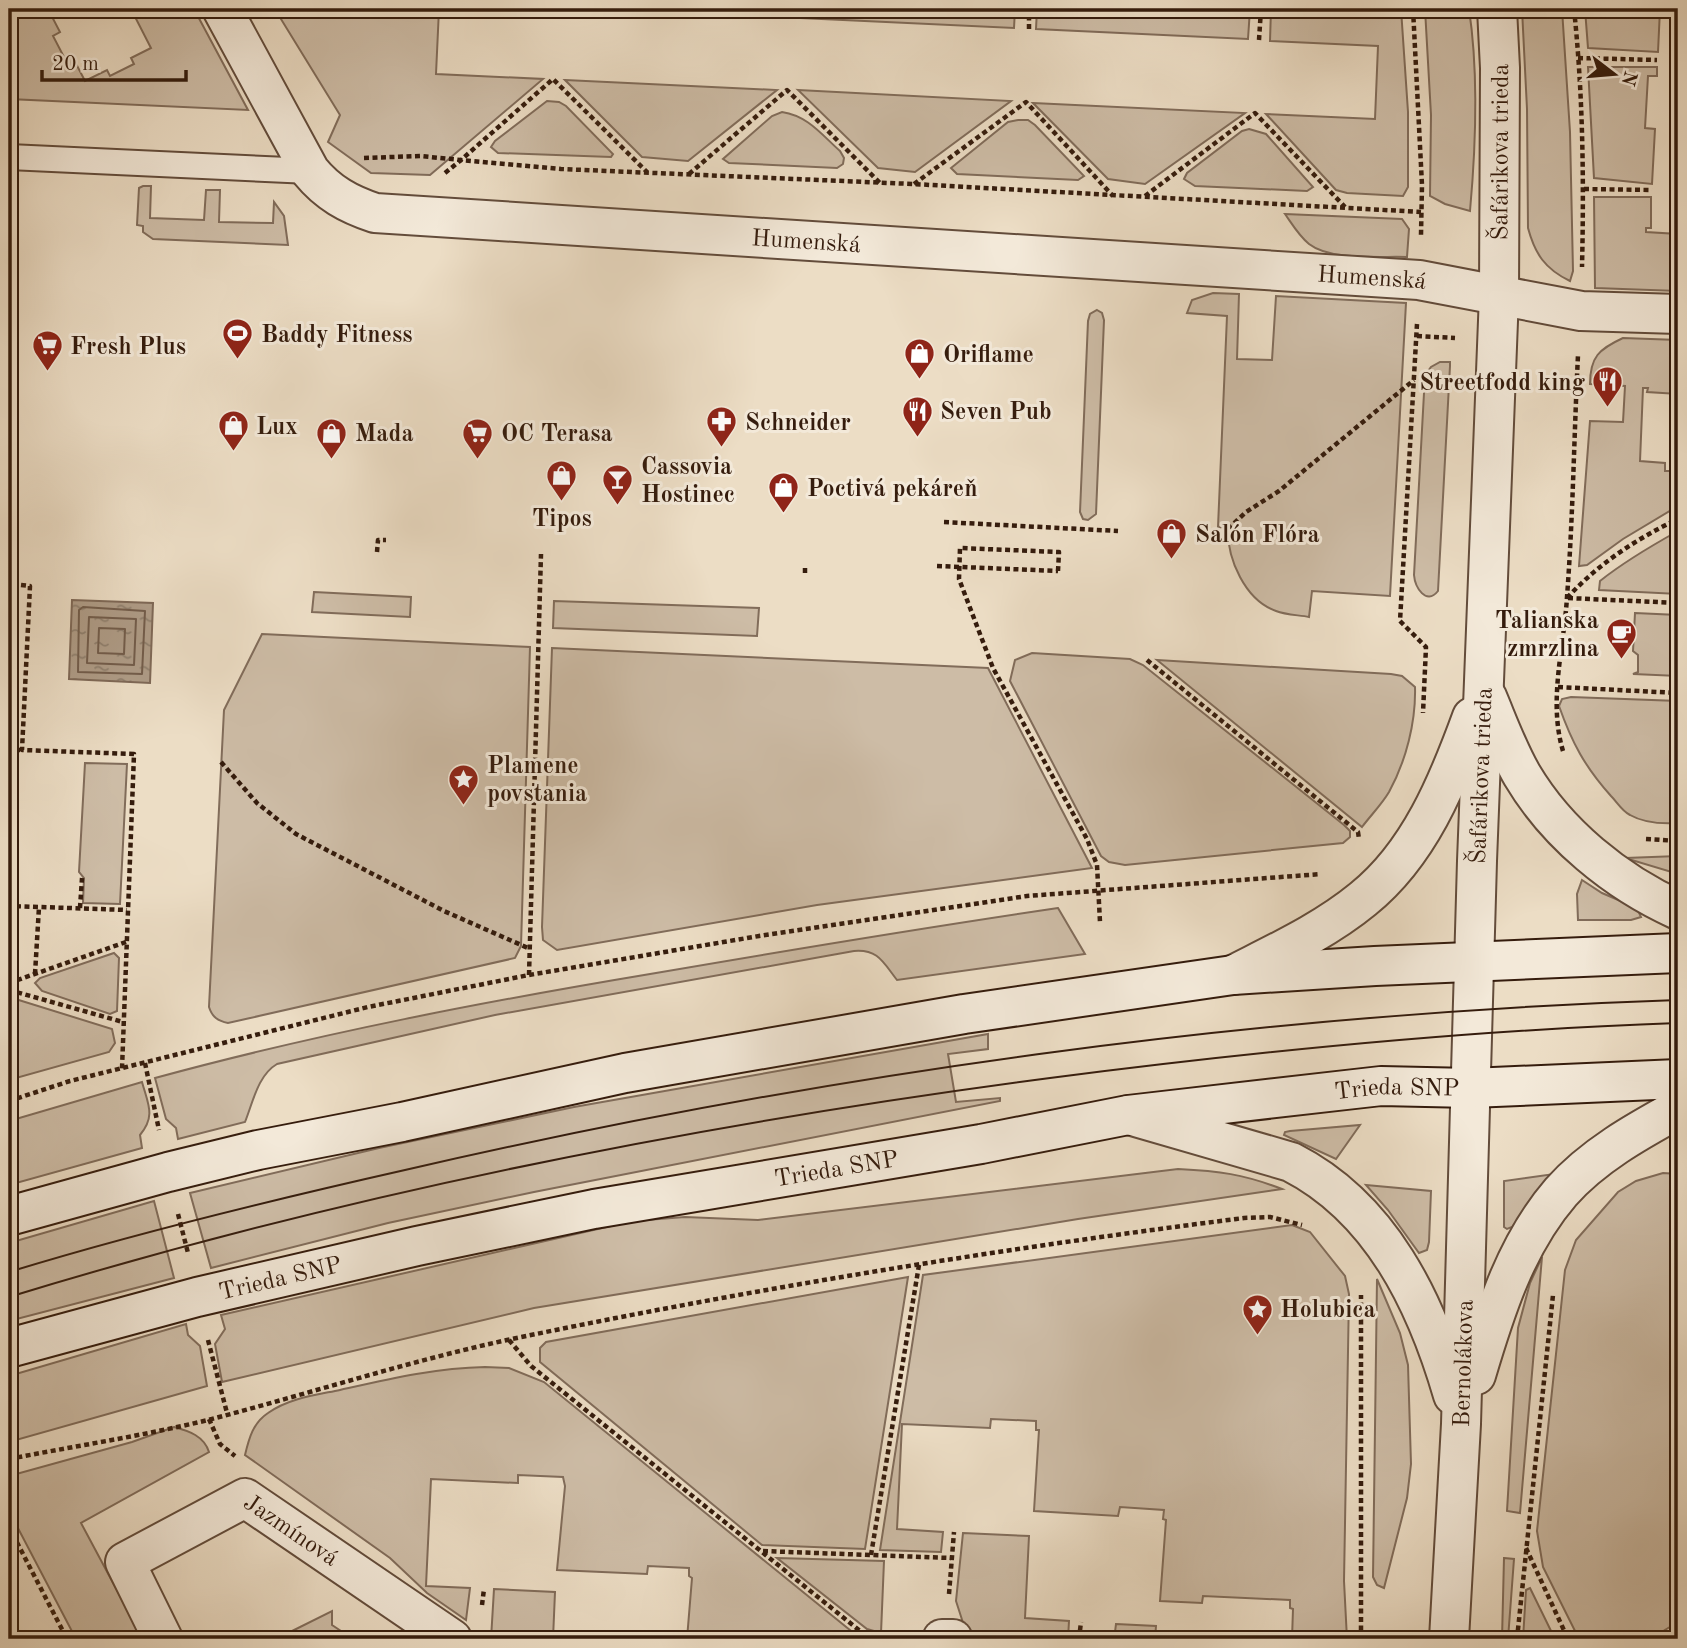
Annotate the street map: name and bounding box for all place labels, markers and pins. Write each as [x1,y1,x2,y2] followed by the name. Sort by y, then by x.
[221,317,255,361] sports icon: Baddy Fitness
[261,324,413,348] place label: Baddy Fitness
[30,329,64,373] supermarket icon: Fresh Plus
[70,336,186,360] place label: Fresh Plus
[903,337,937,381] shop icon: Oriflame
[943,344,1034,368] place label: Oriflame
[1591,365,1625,409] restaurant icon: Streetfodd king
[1419,372,1586,396] place label: Streetfodd king
[900,394,934,438] restaurant icon: Seven Pub
[940,401,1052,425] place label: Seven Pub
[705,405,739,449] pharmacy icon: Schneider
[216,409,250,453] shop icon: Lux
[745,412,851,436] place label: Schneider
[256,416,298,440] place label: Lux
[315,416,349,460] shop icon: Mada
[461,416,495,460] supermarket icon: OC Terasa
[355,423,414,447] place label: Mada
[501,423,613,447] place label: OC Terasa
[641,456,735,508] place label: Cassovia Hostinec
[545,459,579,503] shop icon: Tipos
[601,463,635,507] bar icon: Cassovia Hostinec
[767,471,801,515] shop icon: Poctivá pekáreň
[807,478,978,502] place label: Poctivá pekáreň
[532,508,592,532] place label: Tipos
[1155,517,1189,561] shop icon: Salón Flóra
[1195,524,1320,548] place label: Salón Flóra
[1495,610,1599,662] place label: Talianska zmrzlina
[1605,617,1639,661] cafe icon: Talianska zmrzlina
[487,755,587,807] place label: Plamene povstania
[447,762,481,806] place icon: Plamene povstania
[1240,1292,1274,1336] place icon: Holubica
[1280,1299,1376,1323] place label: Holubica

